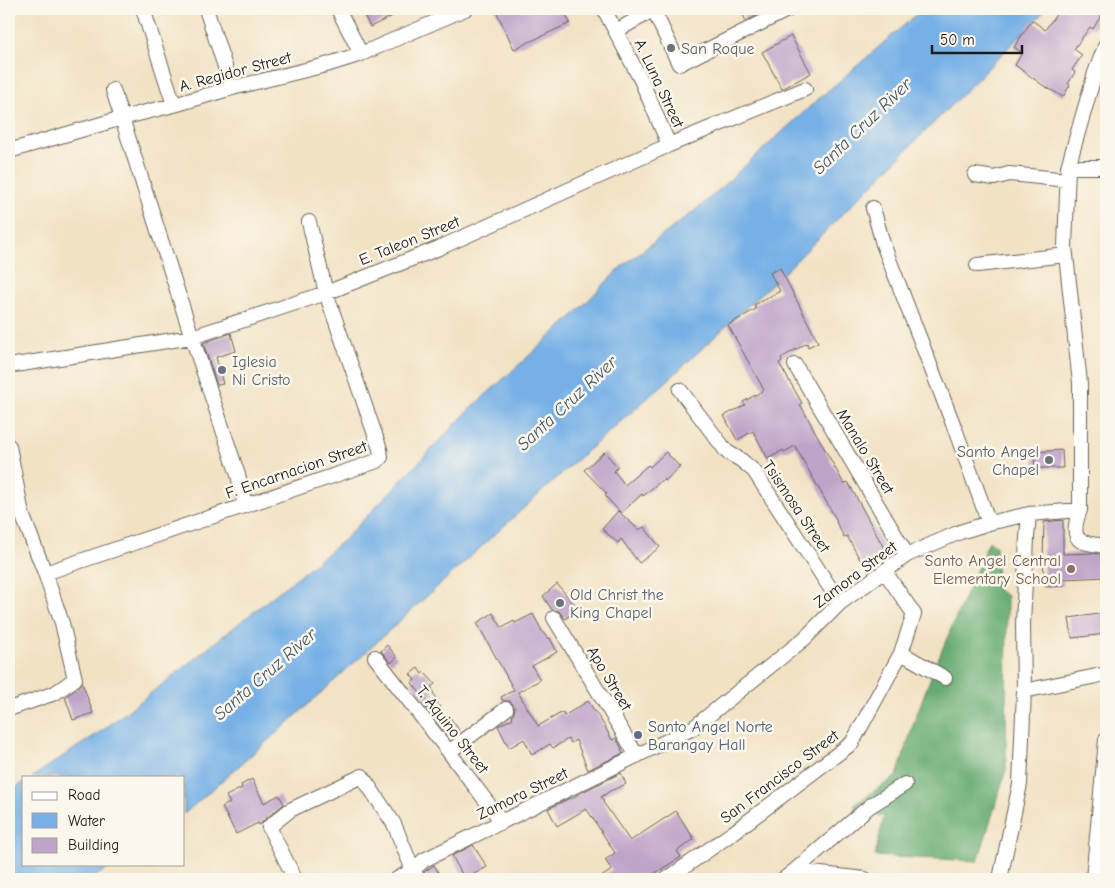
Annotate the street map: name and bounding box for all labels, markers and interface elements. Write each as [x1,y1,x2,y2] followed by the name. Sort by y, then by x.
[932,22,1022,54] scale bar
[940,31,975,49] text: 50 m
[631,36,688,131] street label: A. Luna Street
[681,40,755,58] place label: San Roque
[665,42,677,54] marker: San Roque
[177,48,294,96] street label: A. Regidor Street
[809,73,917,179] water label: Santa Cruz River
[356,212,463,269] street label: E. Taleon Street
[513,351,622,455] water label: Santa Cruz River
[232,353,291,389] place label: Iglesia Ni Cristo
[216,364,228,376] marker: Iglesia Ni Cristo
[833,406,898,498] street label: Manalo Street
[223,437,370,503] street label: F. Encarnacion Street
[957,443,1039,479] place label: Santo Angel Chapel
[1043,454,1055,466] marker: Santo Angel Chapel
[759,457,834,556] street label: Tsismosa Street
[811,538,901,612] street label: Zamora Street
[925,552,1061,588] place label: Santo Angel Central Elementary School
[1065,563,1077,575] marker: Santo Angel Central Elementary School
[570,586,664,622] place label: Old Christ the King Chapel
[554,597,566,609] marker: Old Christ the King Chapel
[210,624,322,725] water label: Santa Cruz River
[583,643,636,714] street label: Apo Street
[412,682,492,778] street label: T. Aquino Street
[648,718,773,754] place label: Santo Angel Norte Barangay Hall
[717,726,843,827] street label: San Francisco Street
[632,729,644,741] marker: Santo Angel Norte Barangay Hall
[474,764,571,824] street label: Zamora Street
[22,776,185,866] legend
[68,786,100,804] text: Road
[68,812,105,830] text: Water
[68,836,119,854] text: Building

